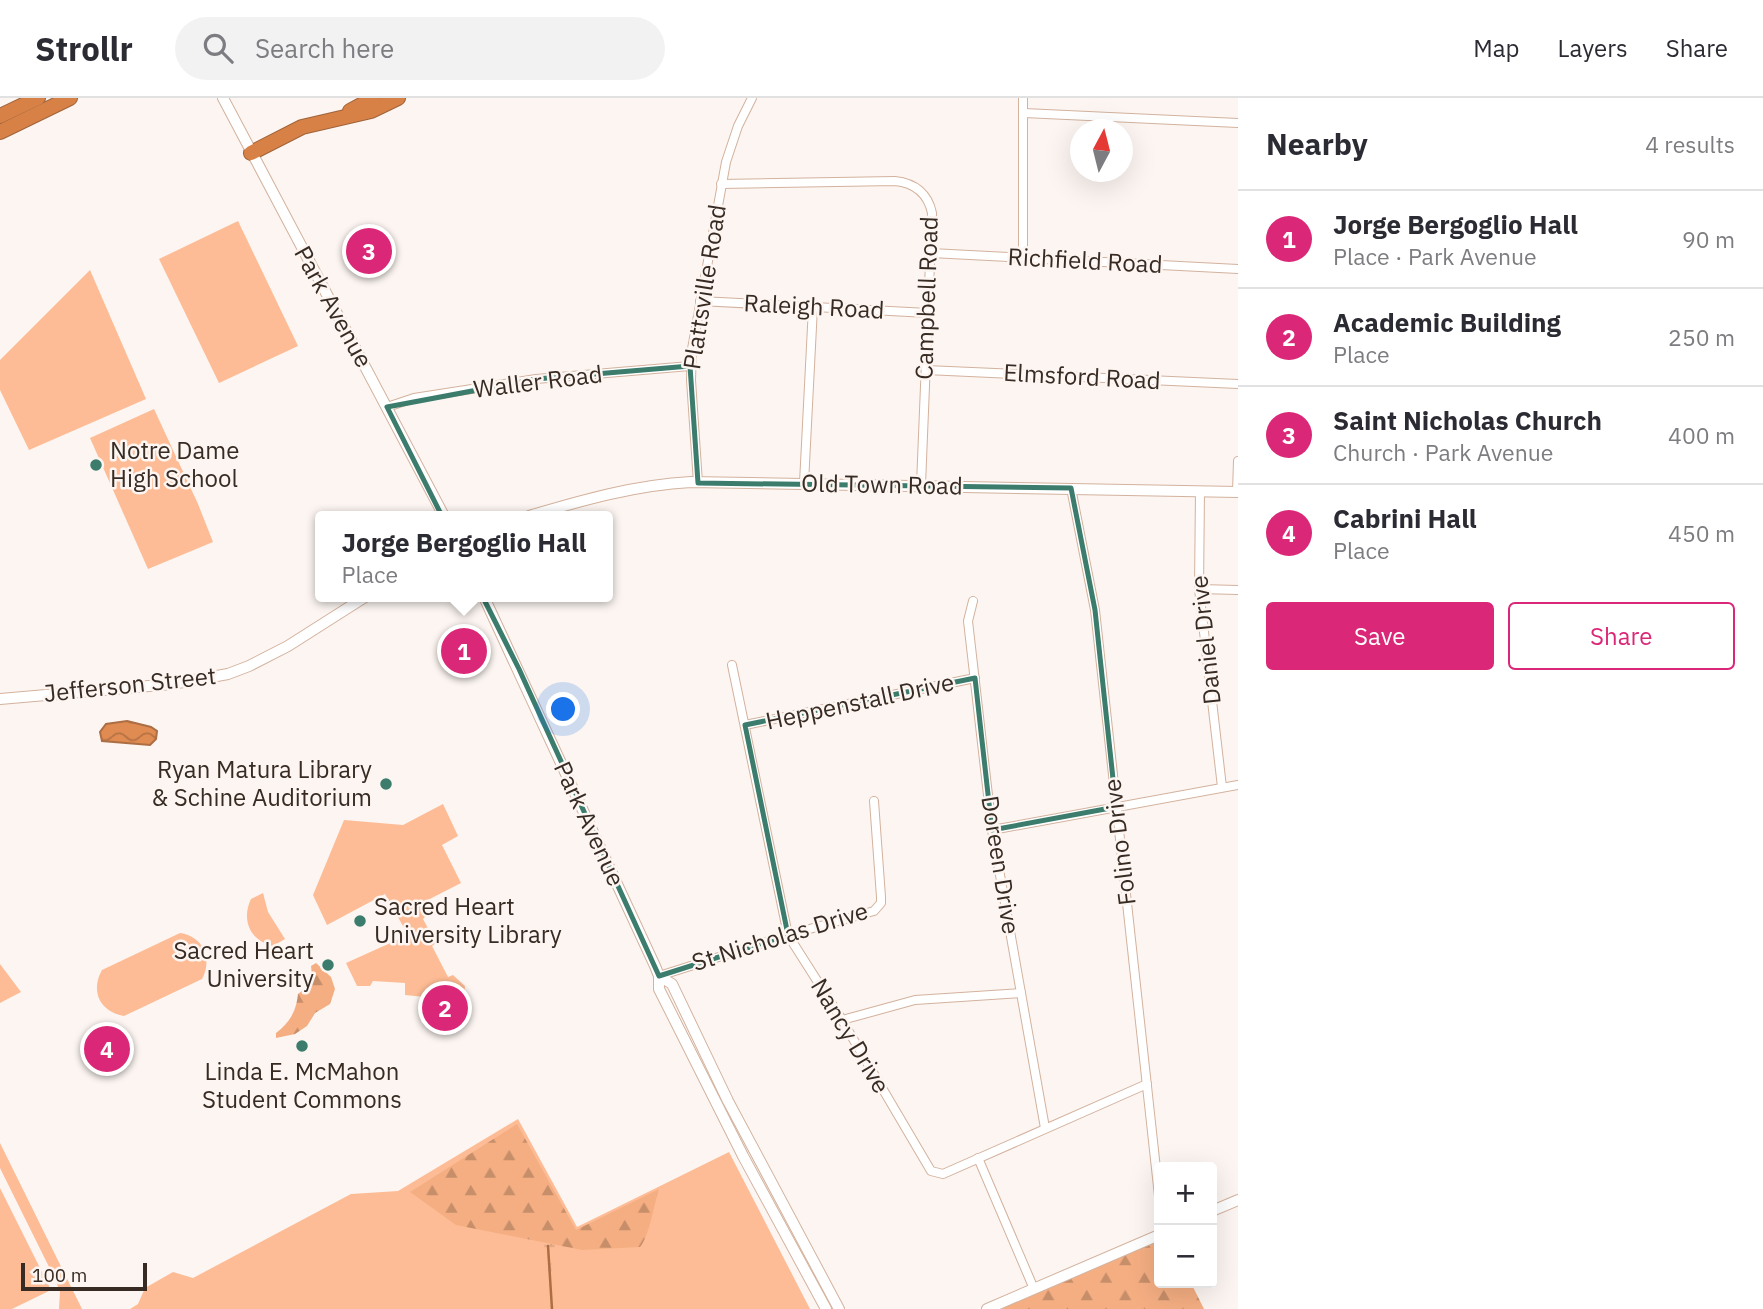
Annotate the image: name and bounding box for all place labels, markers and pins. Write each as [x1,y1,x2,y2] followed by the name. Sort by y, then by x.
[346,225,392,277] pin: 3
[110,434,239,494] place label: Notre Dame High School
[88,457,104,473] marker: Notre Dame High School
[441,625,487,677] pin: 1
[151,753,372,813] place label: Ryan Matura Library & Schine Auditorium
[378,776,394,792] marker: Ryan Matura Library & Schine Auditorium
[374,890,562,950] place label: Sacred Heart University Library
[352,913,368,929] marker: Sacred Heart University Library
[173,934,314,994] place label: Sacred Heart University
[320,957,336,973] marker: Sacred Heart University
[422,982,468,1034] pin: 2
[84,1023,130,1075] pin: 4
[294,1038,310,1054] marker: Linda E. McMahon Student Commons
[202,1055,402,1115] place label: Linda E. McMahon Student Commons

